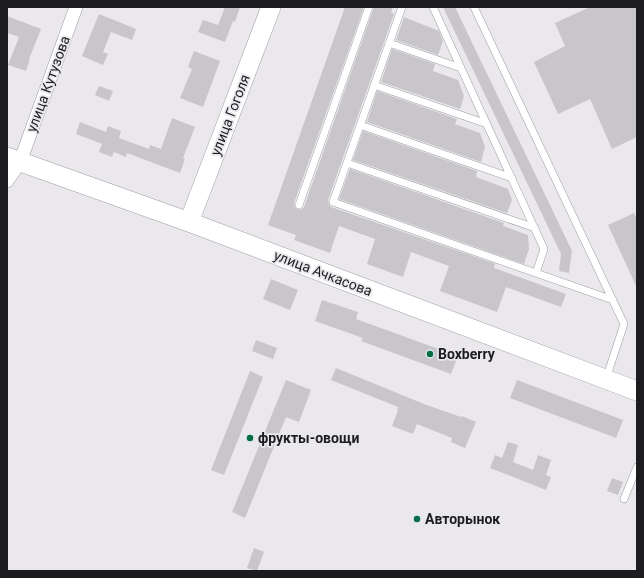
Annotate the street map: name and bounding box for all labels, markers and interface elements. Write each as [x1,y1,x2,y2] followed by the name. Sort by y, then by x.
[23,34,73,134] street label: улица Кутузова
[207,72,253,158] street label: улица Гоголя
[272,247,374,299] street label: улица Ачкасова
[438,346,496,362] place label: Boxberry
[425,349,435,359] marker: Boxberry
[258,430,360,446] place label: фрукты-овощи
[245,433,255,443] marker: фрукты-овощи
[425,511,500,527] place label: Авторынок
[412,514,422,524] marker: Авторынок

